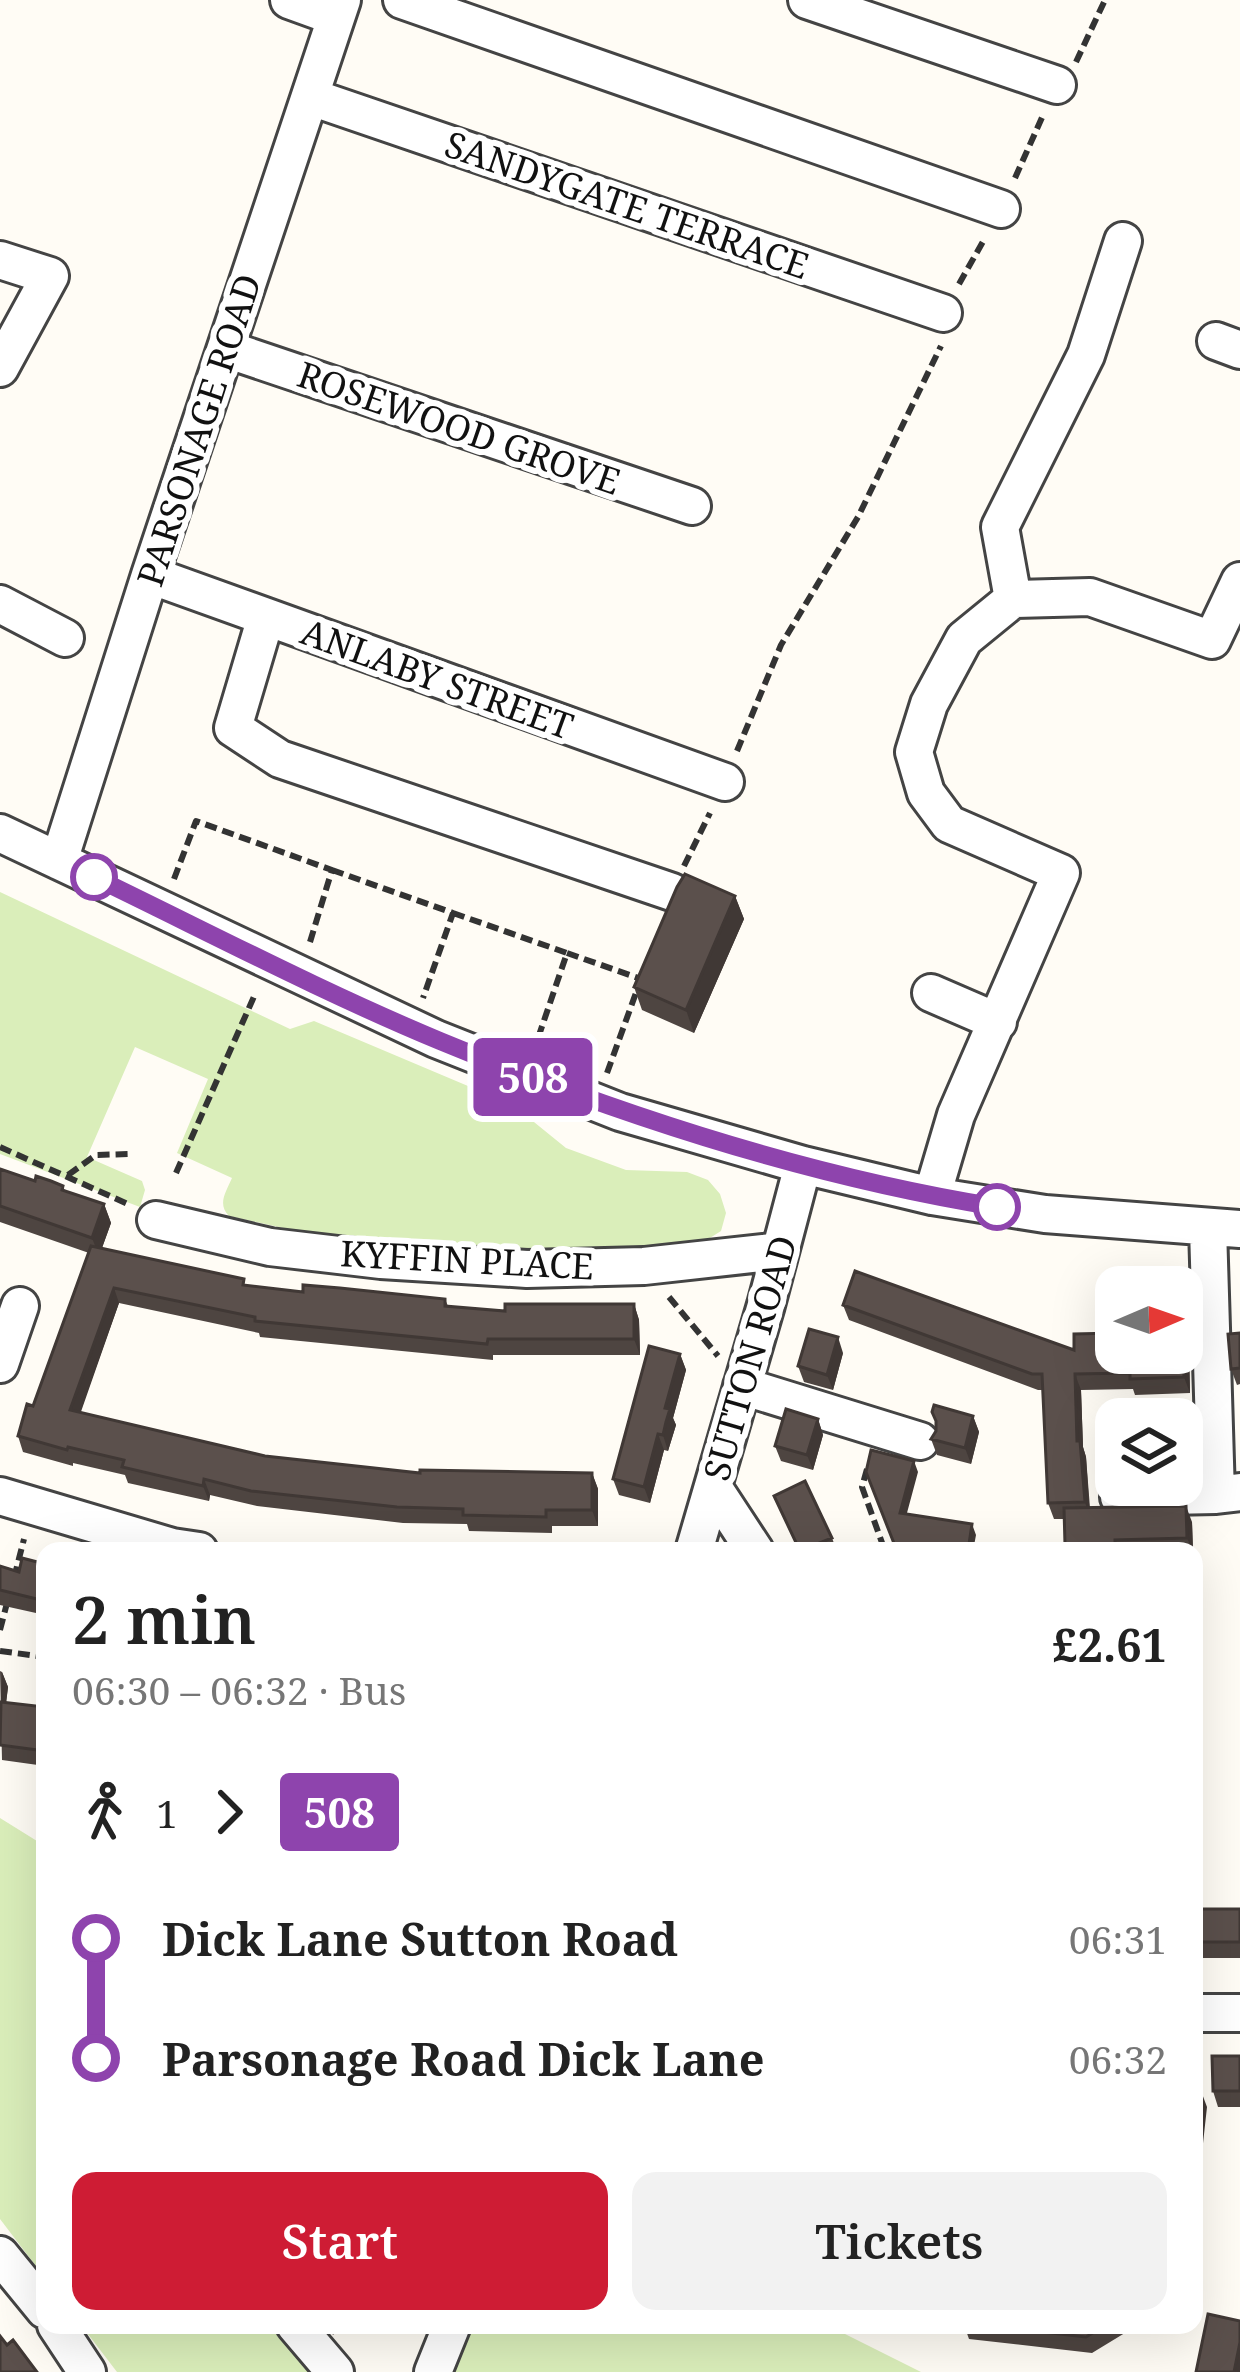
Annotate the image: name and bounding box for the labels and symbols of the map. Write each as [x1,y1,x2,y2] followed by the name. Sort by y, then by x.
[439,119,816,290] street label: SANDYGATE TERRACE
[125,268,272,592] street label: PARSONAGE ROAD
[291,349,627,506] street label: ROSEWOOD GROVE
[294,607,580,750] street label: ANLABY STREET
[72,855,116,899] unlabelled marker
[464,1038,602,1116] line badge: 508
[975,1185,1019,1229] unlabelled marker
[339,1228,595,1291] street label: KYFFIN PLACE
[691,1230,808,1486] street label: SUTTON ROAD
[1095,1266,1203,1374] north arrow

